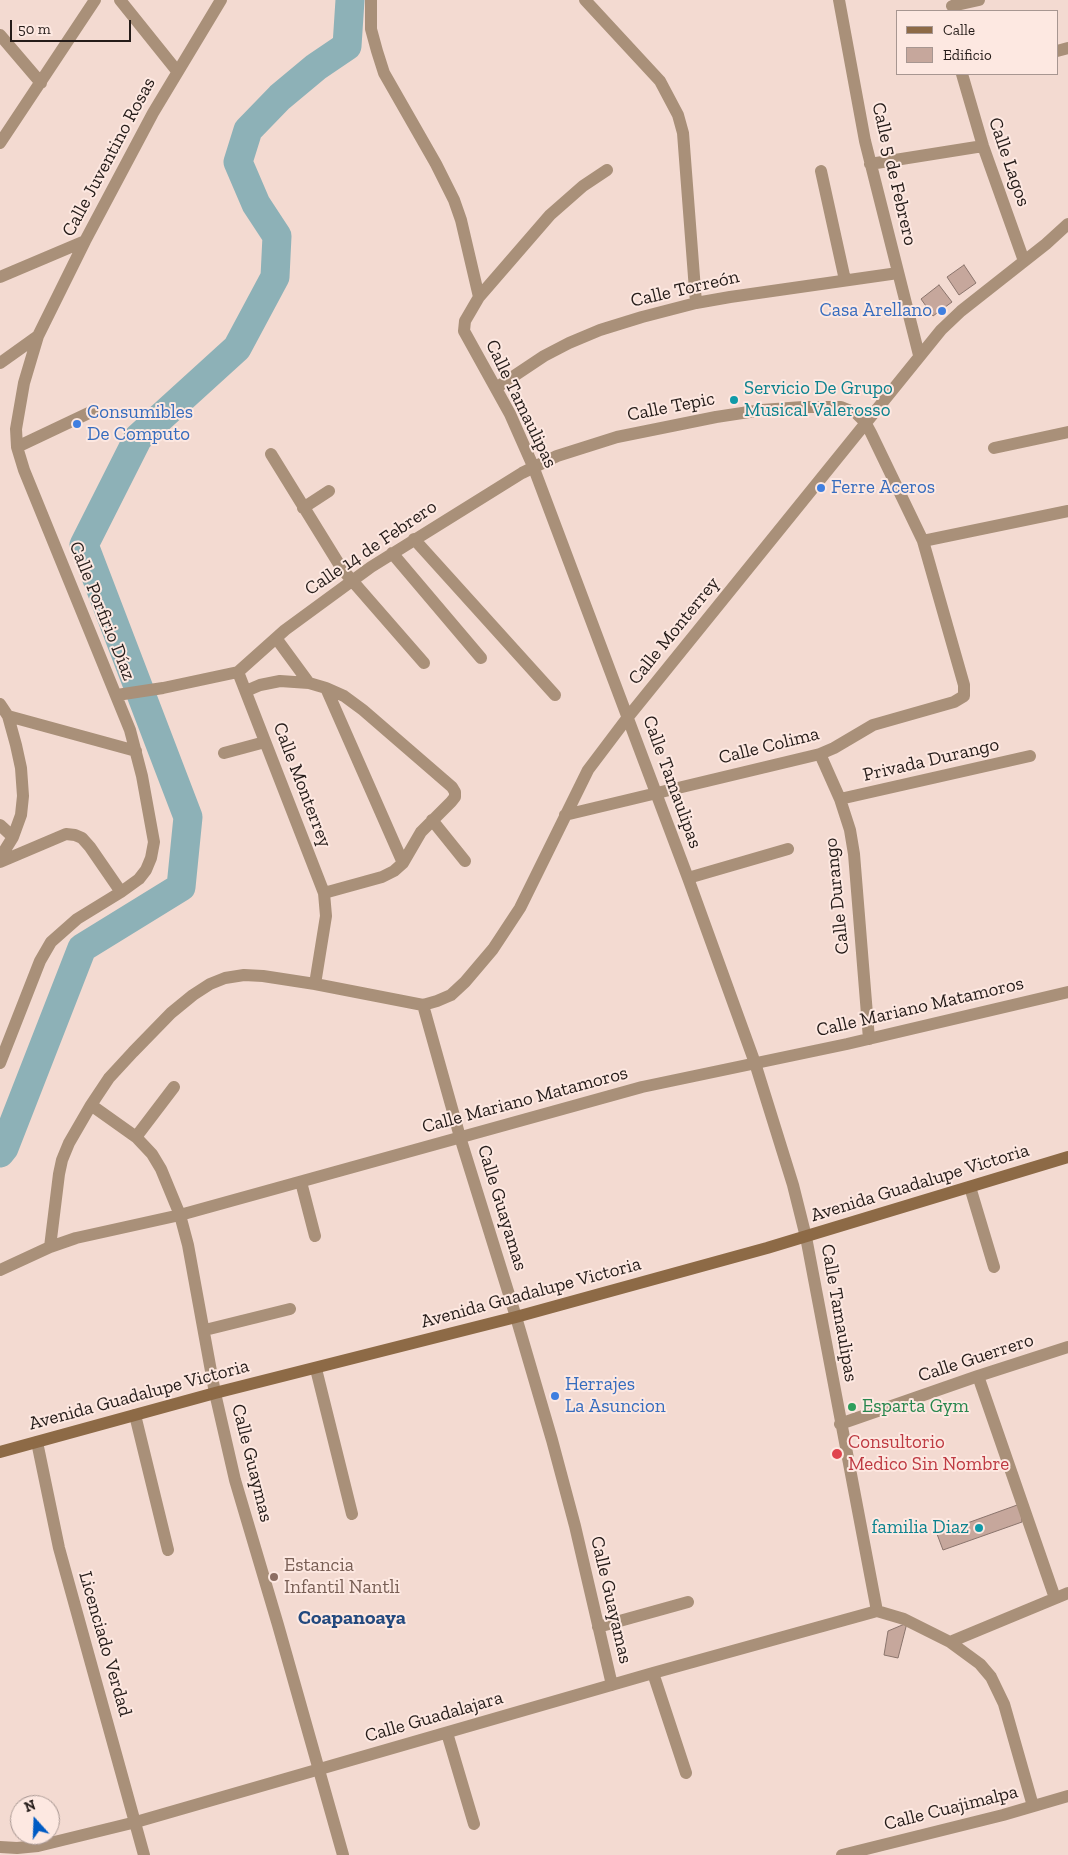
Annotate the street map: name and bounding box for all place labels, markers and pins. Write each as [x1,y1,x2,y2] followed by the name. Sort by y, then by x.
[820,300,932,322] place label: Casa Arellano
[936,305,948,317] marker: Casa Arellano
[744,378,893,422] place label: Servicio De Grupo Musical Valerosso
[728,394,740,406] marker: Servicio De Grupo Musical Valerosso
[87,402,193,446] place label: Consumibles De Computo
[71,418,83,430] marker: Consumibles De Computo
[831,477,935,499] place label: Ferre Aceros
[815,482,827,494] marker: Ferre Aceros
[565,1374,666,1418] place label: Herrajes La Asuncion
[549,1390,561,1402] marker: Herrajes La Asuncion
[862,1396,969,1418] place label: Esparta Gym
[846,1401,858,1413] marker: Esparta Gym
[848,1432,1009,1476] place label: Consultorio Medico Sin Nombre
[830,1447,844,1461] marker: Consultorio Medico Sin Nombre
[871,1517,969,1539] place label: familia Diaz
[973,1522,985,1534] marker: familia Diaz
[284,1555,400,1599] place label: Estancia Infantil Nantli
[268,1571,280,1583] marker: Estancia Infantil Nantli

